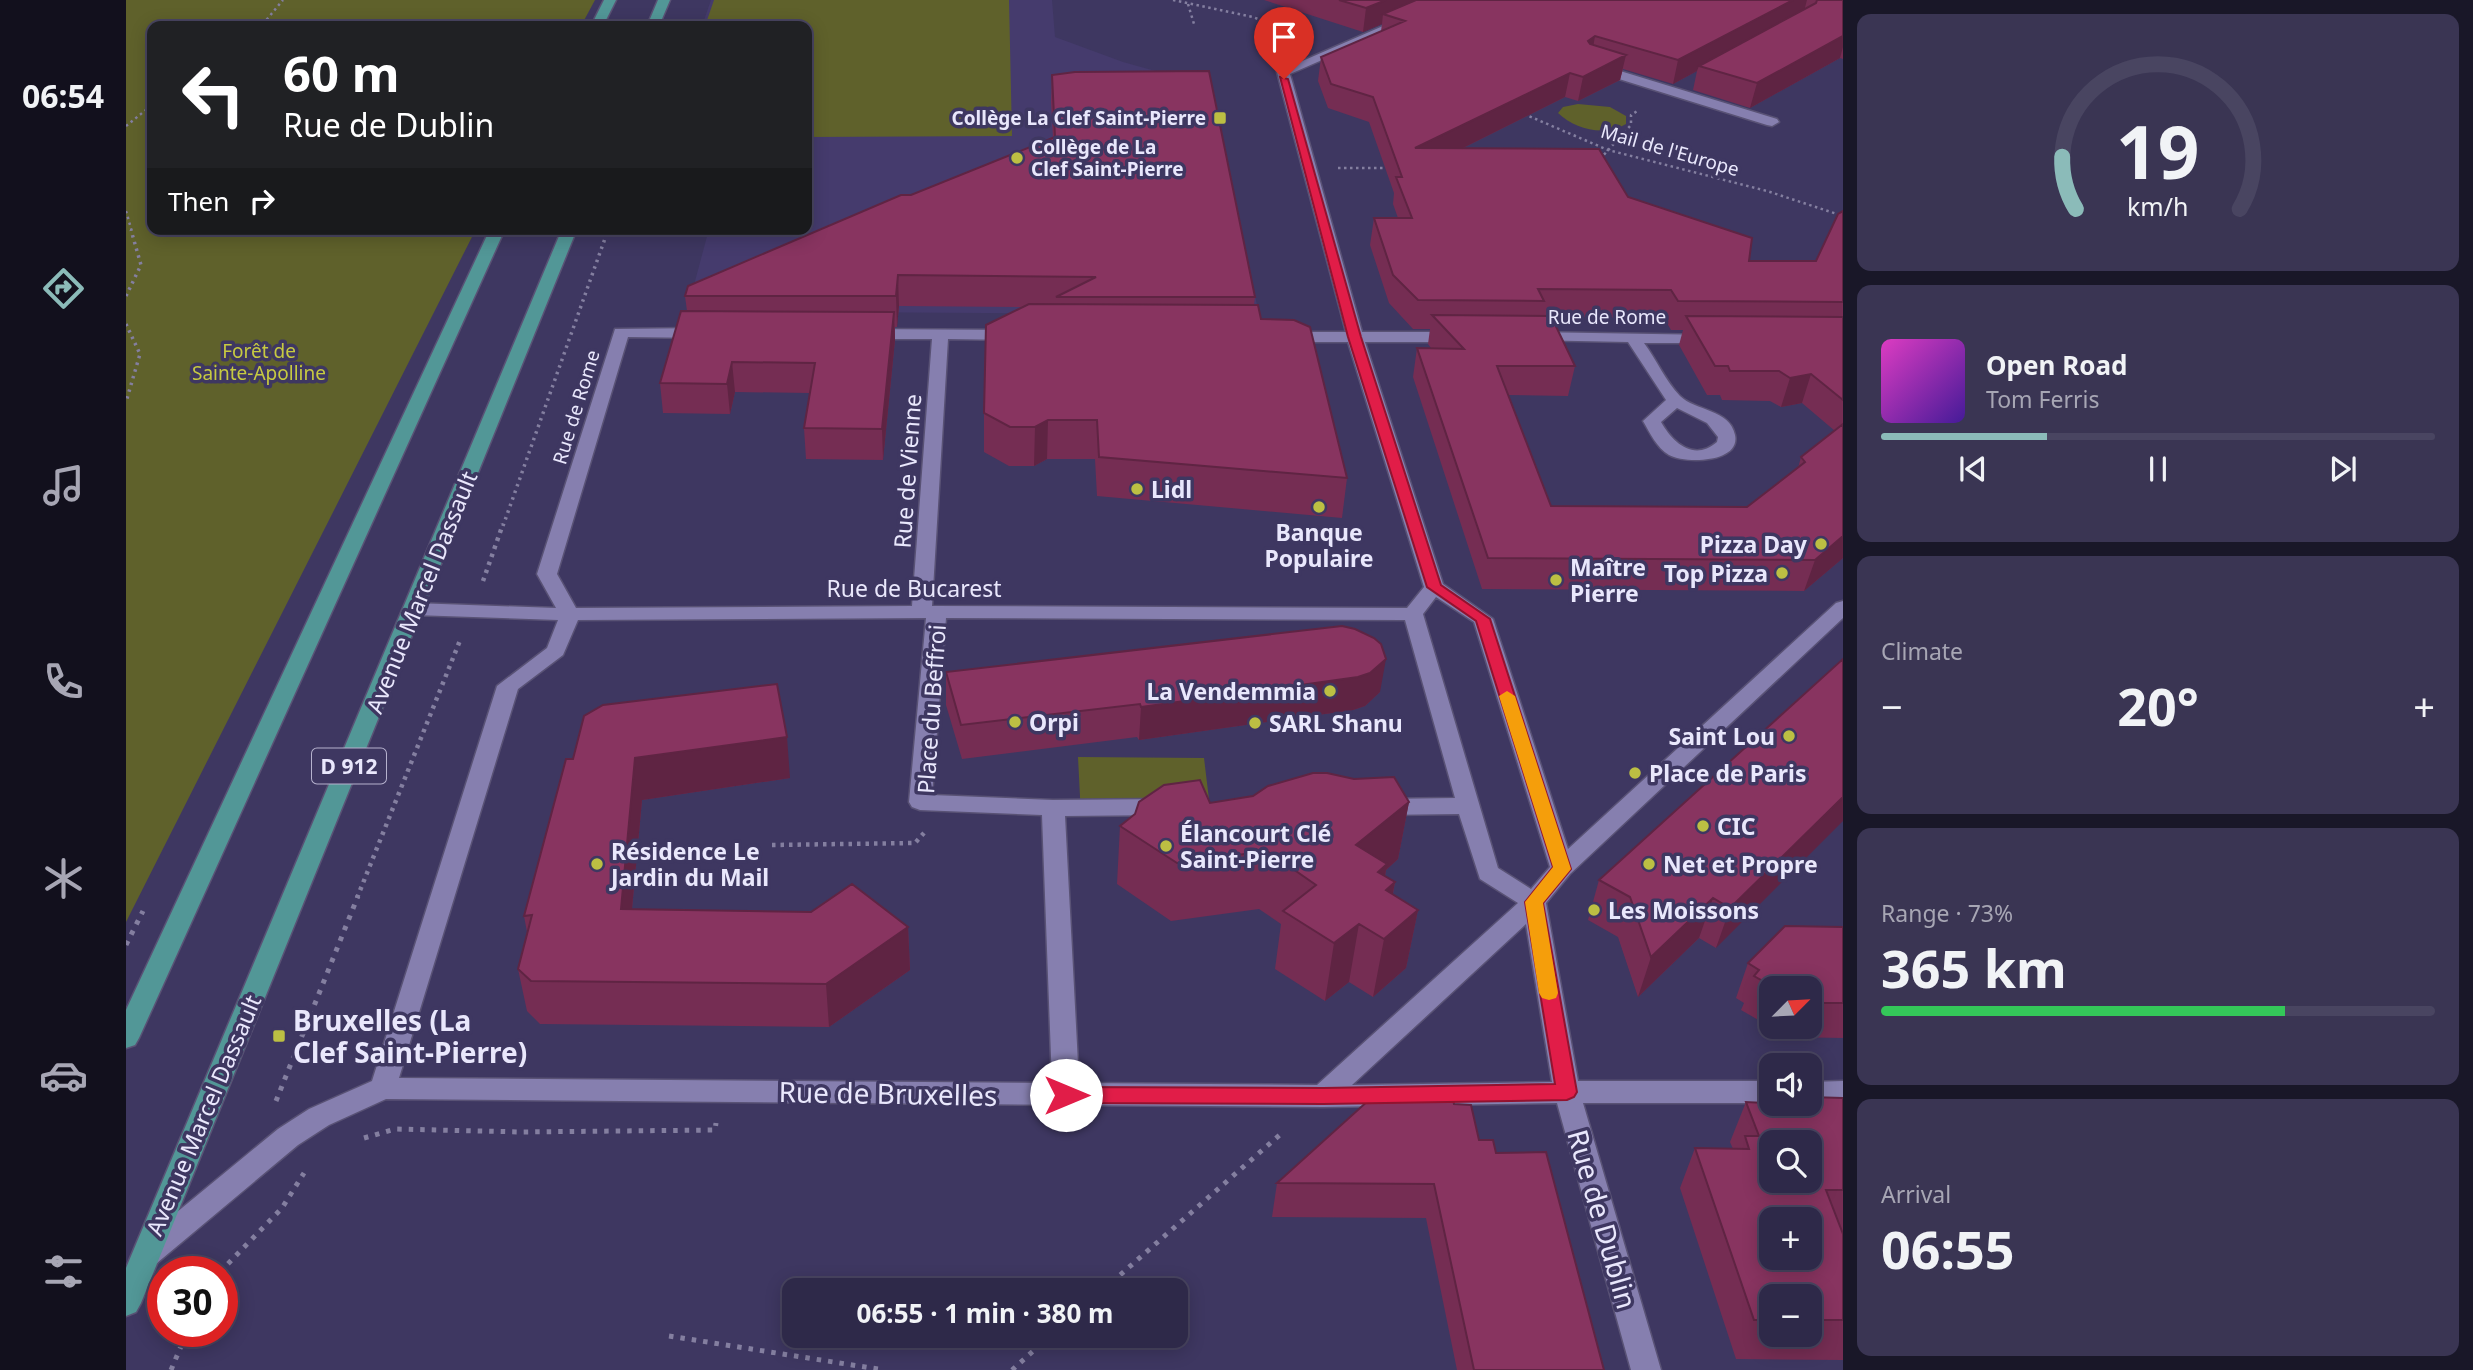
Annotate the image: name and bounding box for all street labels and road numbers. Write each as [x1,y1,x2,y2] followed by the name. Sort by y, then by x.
[1598,118,1742,182] street label: Mail de l'Europe
[1548,304,1666,330] street label: Rue de Rome
[546,347,606,467] street label: Rue de Rome
[886,393,928,549] street label: Rue de Vienne
[358,466,484,718] street label: Avenue Marcel Dassault
[826,572,1002,604] street label: Rue de Bucarest
[909,623,953,795] street label: Place du Beffroi
[312,748,386,784] road number: D 912
[138,990,268,1240] street label: Avenue Marcel Dassault
[778,1072,998,1114] street label: Rue de Bruxelles
[1559,1125,1647,1313] street label: Rue de Dublin

